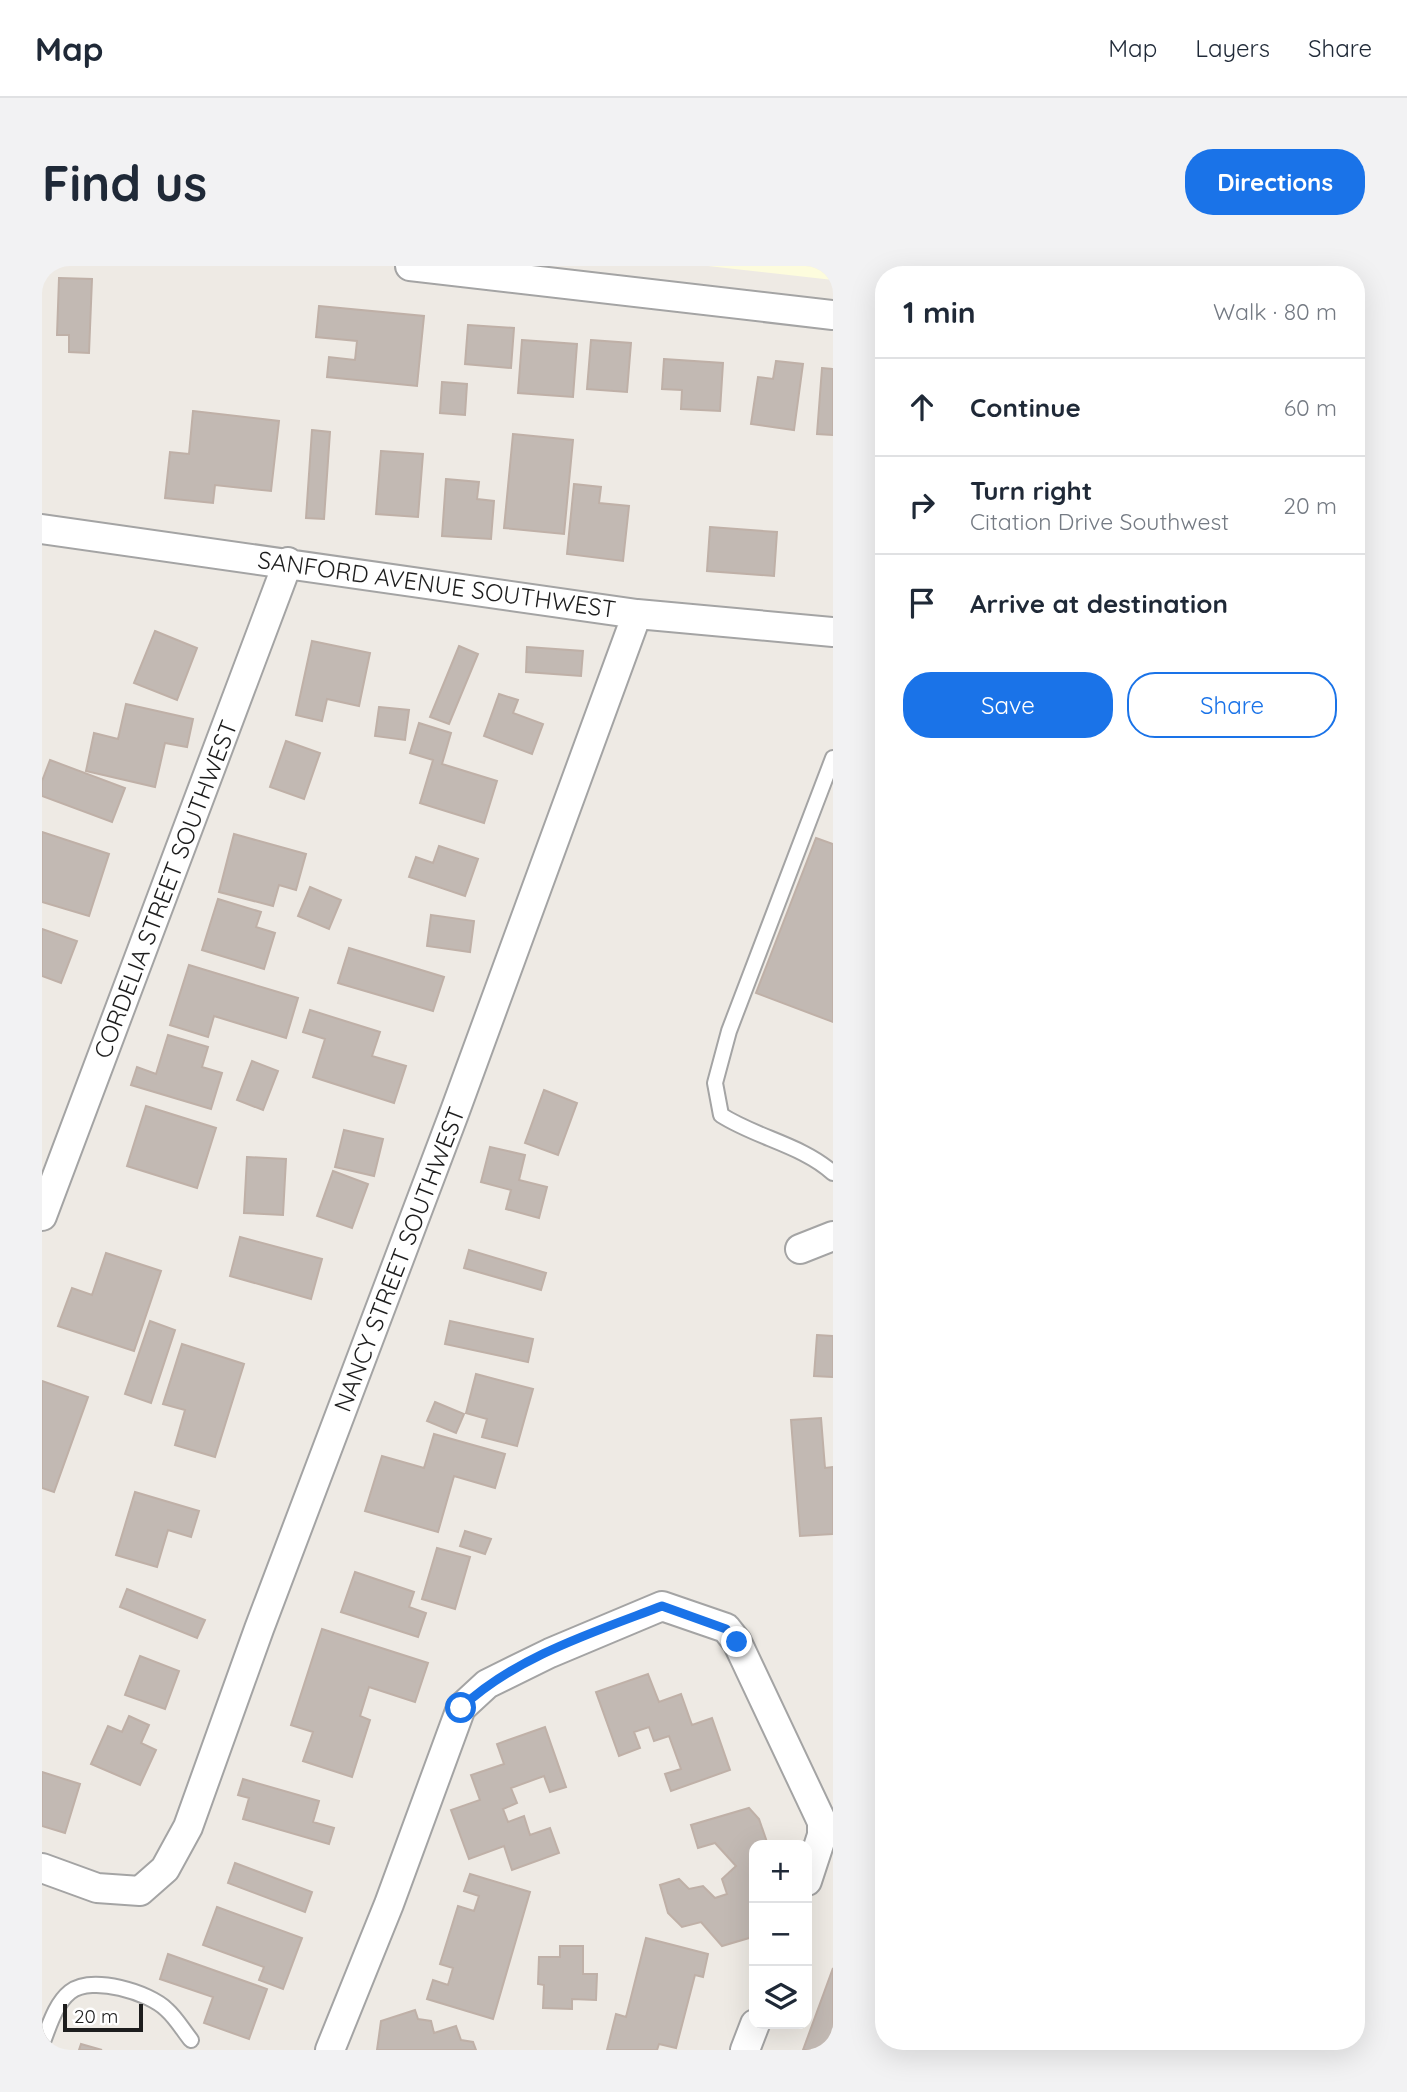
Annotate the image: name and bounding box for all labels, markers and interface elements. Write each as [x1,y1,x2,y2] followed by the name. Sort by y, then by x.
[35,28,103,69] text: Map
[1108,33,1157,63] text: Map
[1195,33,1270,63] text: Layers
[1308,33,1372,63] text: Share
[1185,149,1365,215] button: Directions
[42,152,207,213] text: Find us
[903,293,976,331] text: 1 min
[1213,297,1337,326] text: Walk · 80 m
[903,388,941,426] icon: ahead
[970,391,1081,424] text: Continue
[1284,393,1337,422] text: 60 m
[970,474,1092,507] text: Turn right
[903,486,941,524] icon: right
[1283,491,1337,520] text: 20 m
[970,507,1229,536] text: Citation Drive Southwest
[256,544,618,624] street label: SANFORD AVENUE SOUTHWEST
[903,584,941,622] icon: arrive
[970,587,1228,620] text: Arrive at destination
[903,672,1113,738] button: Save
[1127,672,1337,738] button: Share
[87,716,243,1062] street label: CORDELIA STREET SOUTHWEST
[327,1102,471,1416] street label: NANCY STREET SOUTHWEST
[721,1626,752,1657] route end
[445,1692,476,1723] route start
[749,1840,812,2029] map controls
[749,1840,812,1903] button: +
[749,1903,812,1966] button: −
[749,1966,812,2029] button: layers
[63,2001,144,2033] scale bar
[74,2004,118,2028] text: 20 m

